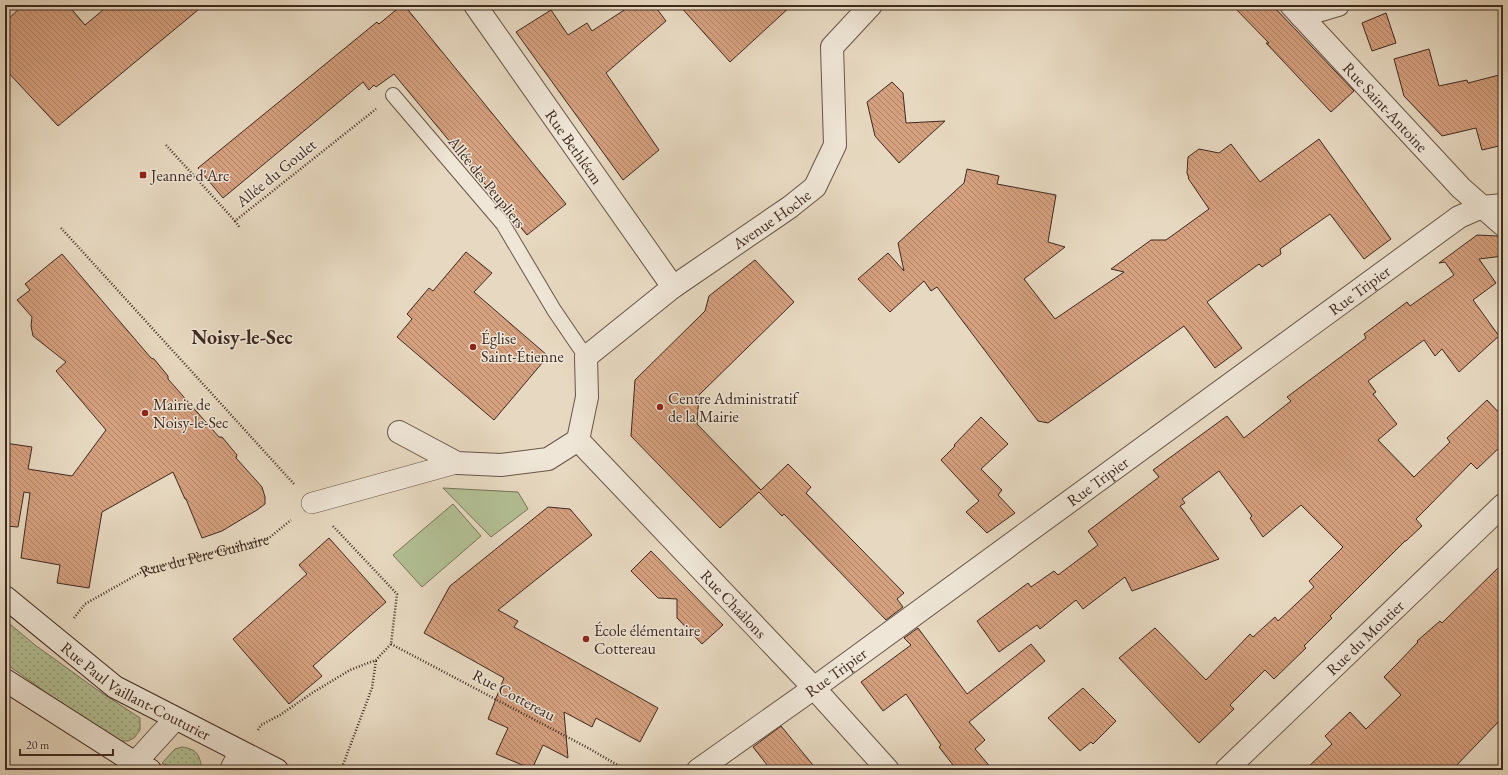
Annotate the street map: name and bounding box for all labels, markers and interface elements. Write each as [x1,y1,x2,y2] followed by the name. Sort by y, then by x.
[1338,57,1433,157] street label: Rue Saint-Antoine
[541,105,608,189] street label: Rue Bethléem
[443,131,530,232] street label: Allée des Peupliers
[231,134,320,212] street label: Allée du Goulet
[149,165,230,186] place label: Jeanne d'Arc
[138,170,148,180] marker: Jeanne d'Arc
[727,184,815,254] street label: Avenue Hoche
[1324,260,1395,320] street label: Rue Tripier
[191,324,293,350] district label: Noisy-le-Sec
[481,328,564,367] place label: Église Saint-Étienne
[468,342,478,352] marker: Église Saint-Étienne
[668,388,800,427] place label: Centre Administratif de la Mairie
[153,394,228,433] place label: Mairie de Noisy-le-Sec
[655,402,665,412] marker: Centre Administratif de la Mairie
[140,408,150,418] marker: Mairie de Noisy-le-Sec
[1062,451,1133,511] street label: Rue Tripier
[136,528,271,582] street label: Rue du Père Guihaire
[696,565,771,643] street label: Rue Chaâlons
[1321,595,1409,679] street label: Rue du Moutier
[594,620,700,659] place label: École élémentaire Cottereau
[581,634,591,644] marker: École élémentaire Cottereau
[57,637,215,745] street label: Rue Paul Vaillant-Couturier
[801,642,871,702] street label: Rue Tripier
[469,664,560,726] street label: Rue Cottereau
[20,731,113,757] scale bar
[26,737,50,753] text: 20 m

